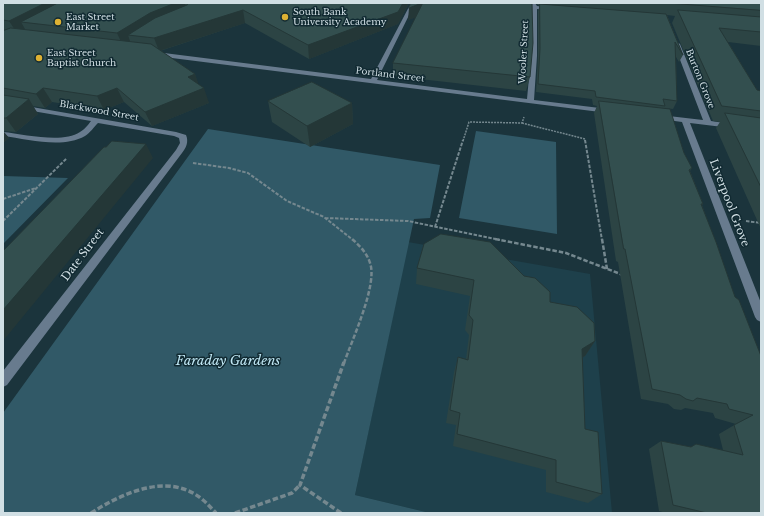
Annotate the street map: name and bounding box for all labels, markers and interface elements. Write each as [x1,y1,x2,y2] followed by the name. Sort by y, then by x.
[293,7,386,28] place label: South Bank University Academy
[66,12,115,33] place label: East Street Market
[280,12,290,22] marker: South Bank University Academy
[53,17,63,27] marker: East Street Market
[517,20,531,84] street label: Wooler Street
[47,48,116,69] place label: East Street Baptist Church
[683,48,717,110] street label: Burton Grove
[34,53,44,63] marker: East Street Baptist Church
[355,65,425,85] street label: Portland Street
[59,99,139,123] street label: Blackwood Street
[706,157,752,249] street label: Liverpool Grove
[59,226,107,284] street label: Date Street
[176,353,280,369] park label: Faraday Gardens

